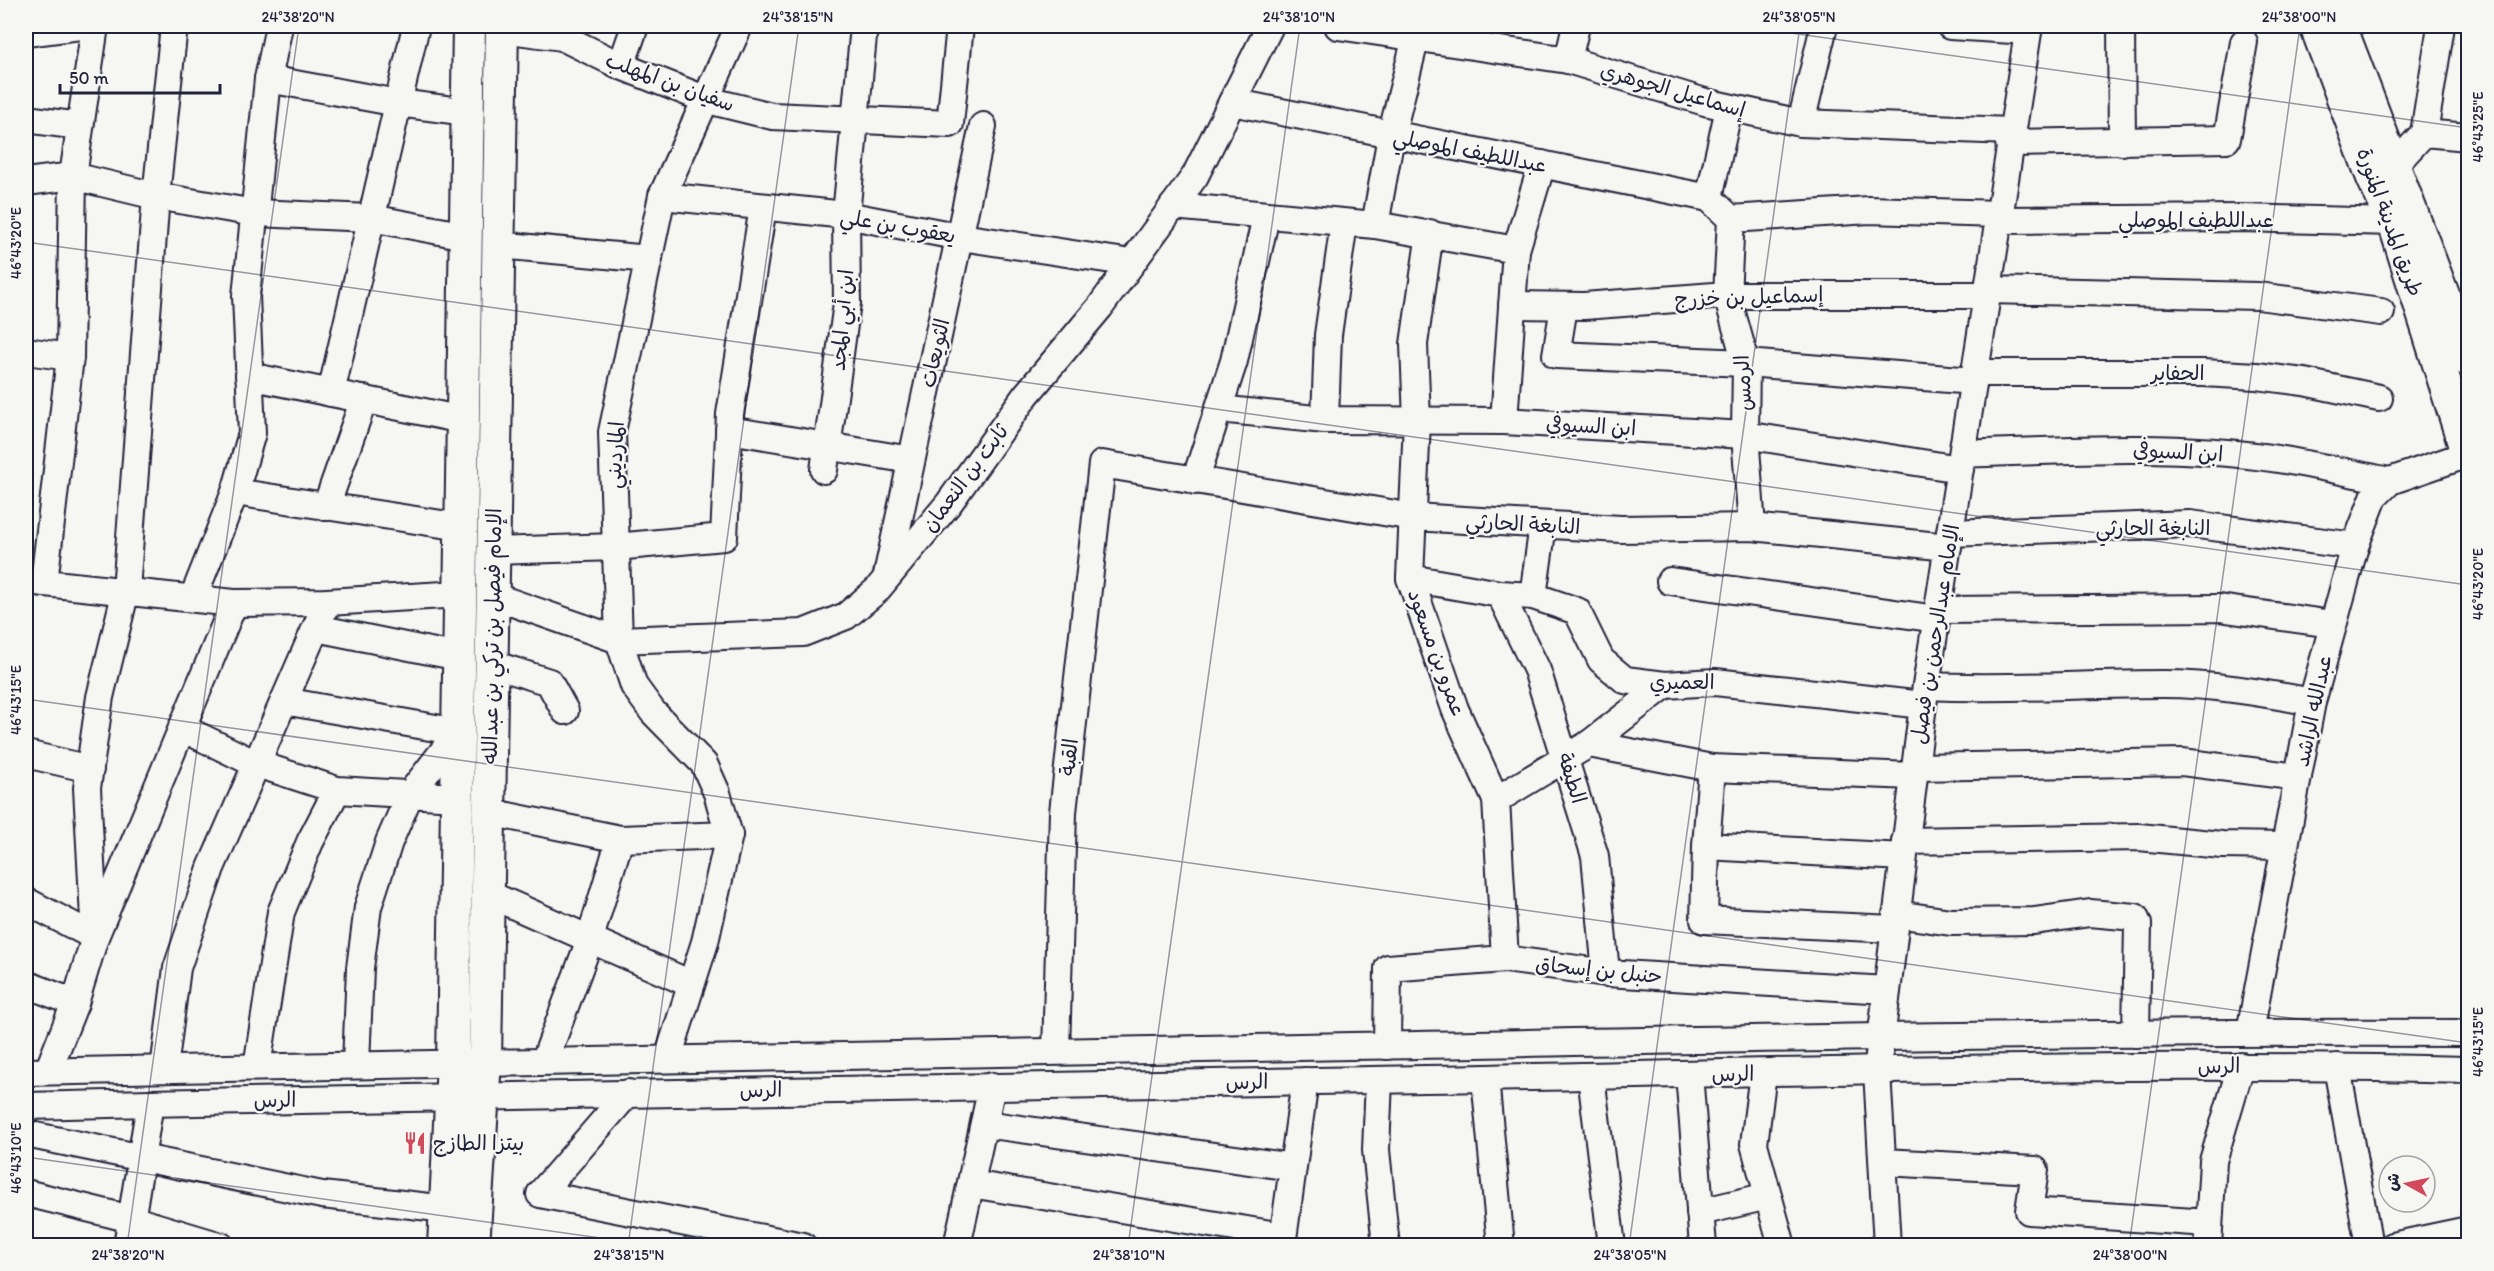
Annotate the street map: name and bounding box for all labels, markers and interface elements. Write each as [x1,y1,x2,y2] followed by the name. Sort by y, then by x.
[261,8,335,26] text: 24°38'20"N
[763,8,833,26] text: 24°38'15"N
[1263,8,1335,26] text: 24°38'10"N
[1762,8,1836,26] text: 24°38'05"N
[2262,8,2336,26] text: 24°38'00"N
[602,47,738,117] street label: سفيان بن المهلب
[60,57,220,95] scale bar
[1597,57,1749,125] street label: إسماعيل الجوهري
[69,67,109,89] text: 50 m
[2469,92,2487,162] text: 46°43'25"E
[1390,123,1549,184] street label: عبداللطيف الموصلي
[2350,144,2429,300] street label: طريق المدينة المنورة
[837,203,958,255] street label: يعقوب بن علي
[7,207,25,279] text: 46°43'20"E
[2118,207,2274,239] street label: عبداللطيف الموصلي
[825,268,865,372] street label: ابن أبي المجد
[1674,281,1824,314] street label: إسماعيل بن خزرج
[914,316,956,390] street label: الثويعات
[1729,354,1756,412] street label: الرمس
[2149,360,2205,385] street label: الحفاير
[1545,410,1637,443] street label: ابن السيوفي
[916,418,1015,537] street label: ثابت بن النعمان
[600,421,636,490] street label: المارديني
[2132,436,2224,469] street label: ابن السيوفي
[477,508,513,764] street label: الإمام فيصل بن تركي بن عبدالله
[1465,508,1581,546] street label: النابغة الحارثي
[2096,515,2210,547] street label: النابغة الحارثي
[1905,522,1968,746] street label: الإمام عبدالرحمن بن فيصل
[2469,548,2487,620] text: 46°43'20"E
[1401,585,1472,721] street label: عمرو بن مسعود
[2289,653,2337,769] street label: عبدالله الراشد
[7,665,25,735] text: 46°43'15"E
[1649,669,1715,697] street label: العميري
[1054,737,1084,777] street label: القبة
[1553,749,1592,806] street label: الطيفة
[1534,950,1664,990] street label: حنبل بن إسحاق
[2469,1007,2487,1077] text: 46°43'15"E
[2197,1053,2241,1078] street label: الرس
[1711,1061,1755,1086] street label: الرس
[1225,1069,1269,1094] street label: الرس
[739,1077,783,1102] street label: الرس
[253,1087,297,1112] street label: الرس
[7,1122,25,1194] text: 46°43'10"E
[402,1130,428,1156] restaurant icon: بيتزا الطازج
[433,1130,524,1157] place label: بيتزا الطازج
[2377,1154,2437,1214] north arrow
[2382,1172,2403,1192] text: ش
[91,1246,165,1264] text: 24°38'20"N
[594,1246,664,1264] text: 24°38'15"N
[1093,1246,1165,1264] text: 24°38'10"N
[1593,1246,1667,1264] text: 24°38'05"N
[2093,1246,2167,1264] text: 24°38'00"N

